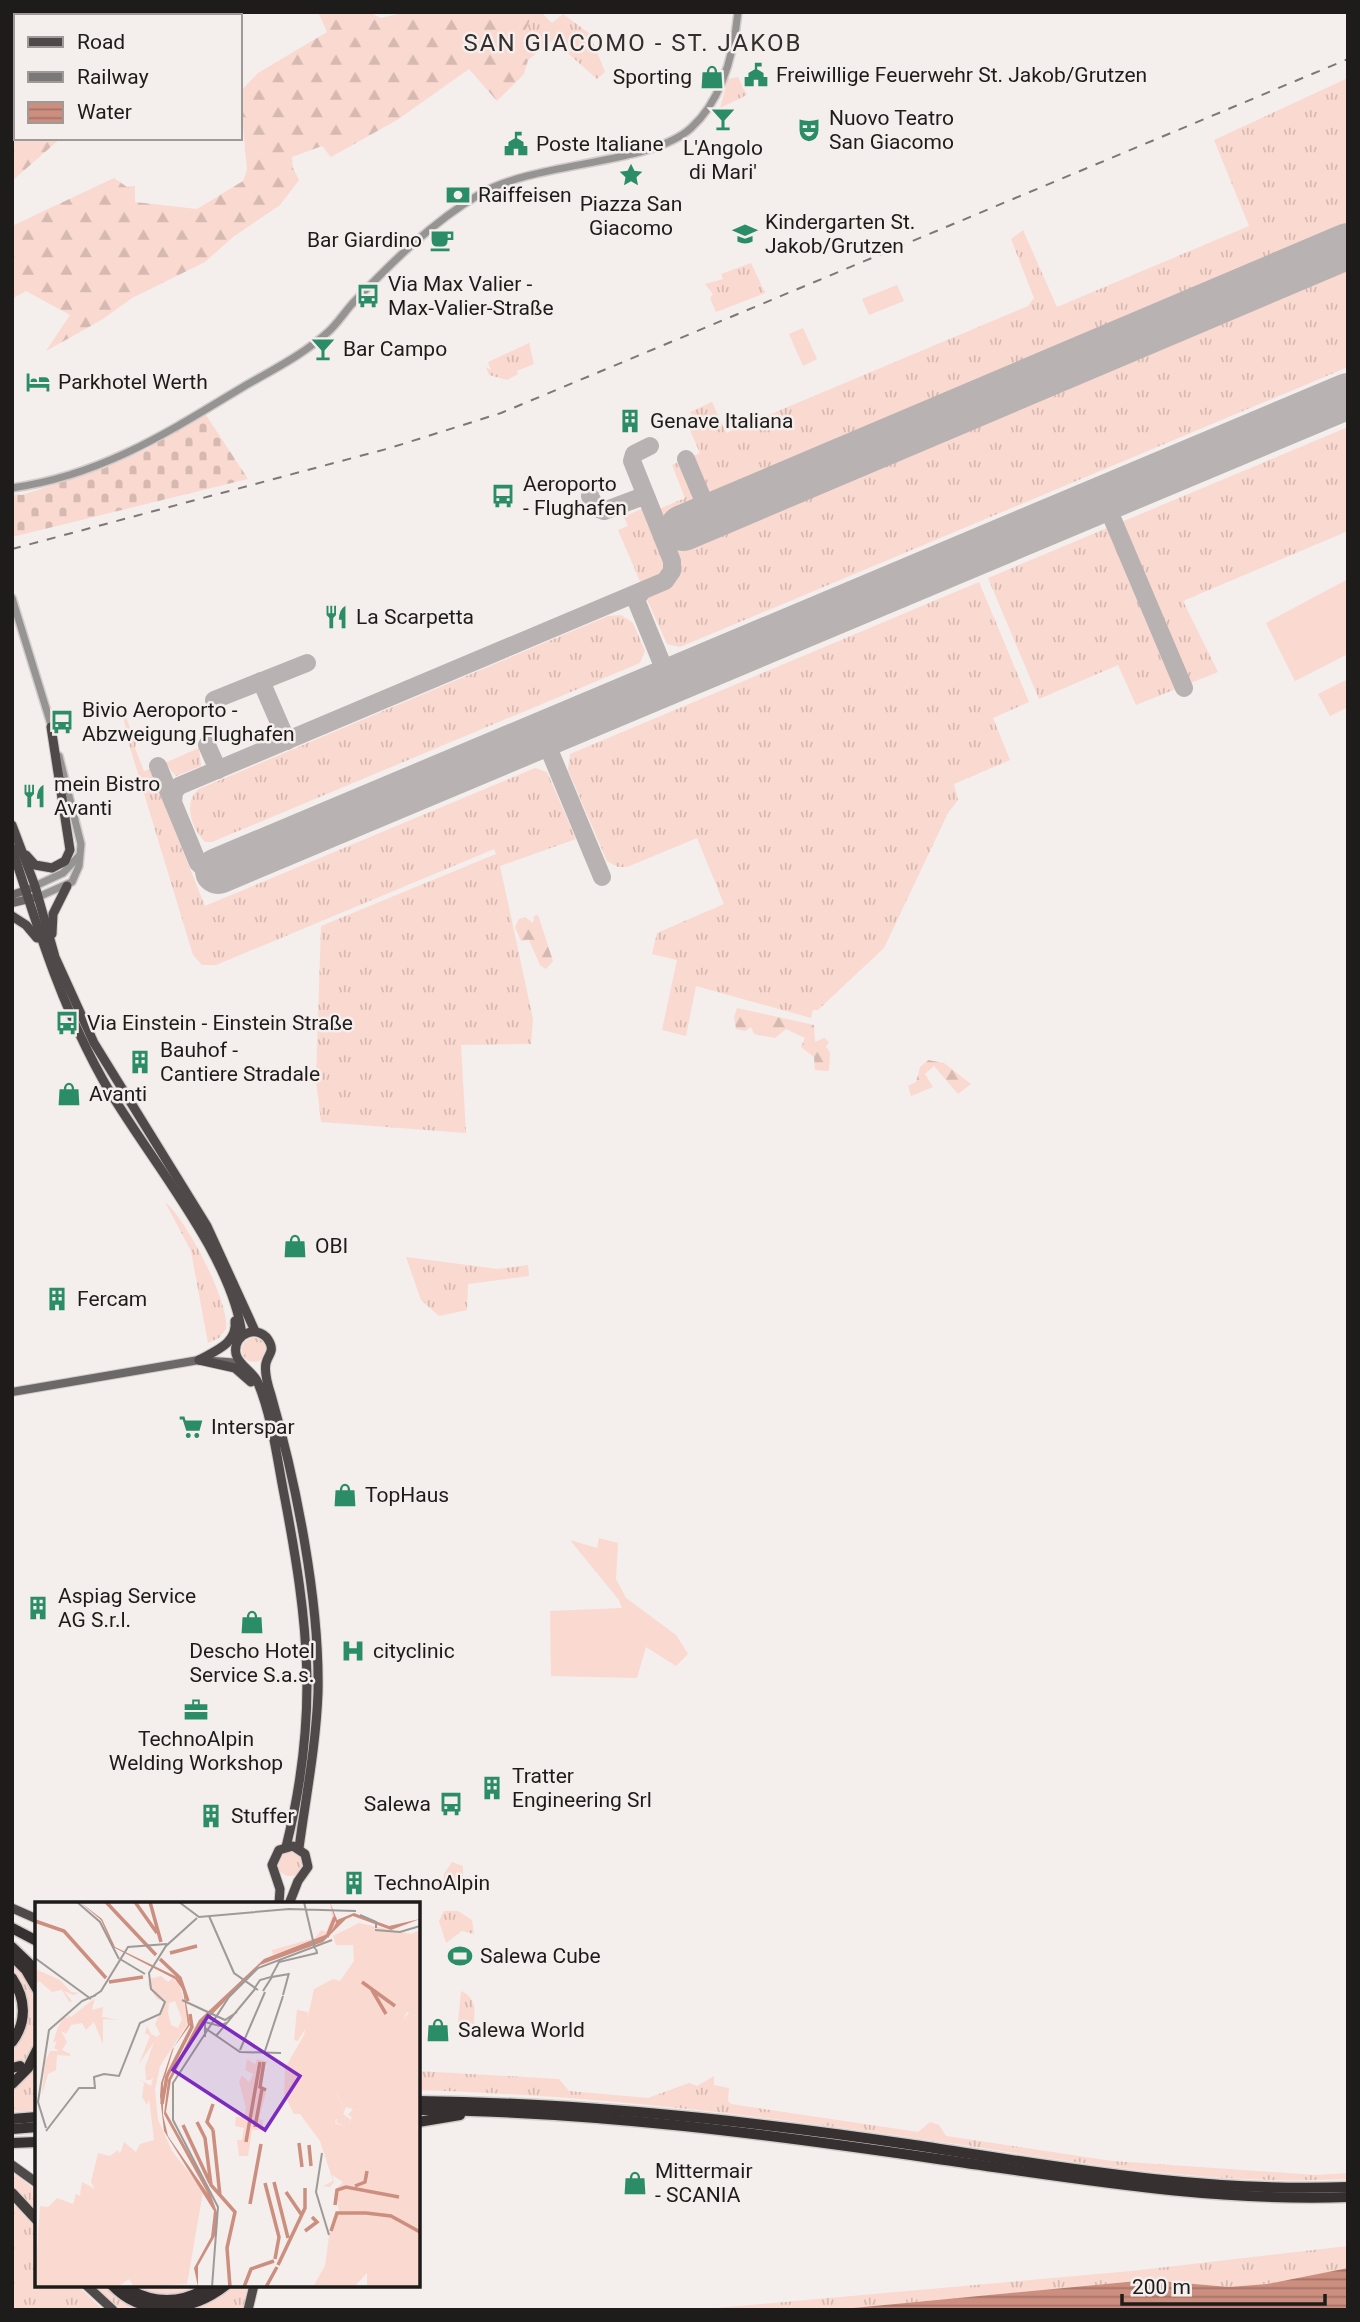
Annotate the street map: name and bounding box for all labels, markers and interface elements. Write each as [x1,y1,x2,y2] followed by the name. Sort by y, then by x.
[14,14,242,140] legend
[464,29,802,57] district label: SAN GIACOMO - ST. JAKOB
[77,30,125,54] text: Road
[742,61,770,89] public building icon: Freiwillige Feuerwehr St. Jakob/Grutzen
[698,63,726,91] shop icon: Sporting
[776,63,1147,87] place label: Freiwillige Feuerwehr St. Jakob/Grutzen
[77,65,149,89] text: Railway
[613,65,692,89] place label: Sporting
[77,100,132,124] text: Water
[709,105,737,133] bar icon: L'Angolo di Mari'
[829,106,954,154] place label: Nuovo Teatro San Giacomo
[795,116,823,144] theatre icon: Nuovo Teatro San Giacomo
[502,130,530,158] public building icon: Poste Italiane
[536,132,664,156] place label: Poste Italiane
[683,136,763,184] place label: L'Angolo di Mari'
[617,161,645,189] place icon: Piazza San Giacomo
[444,181,472,209] bank icon: Raiffeisen
[478,183,572,207] place label: Raiffeisen
[580,192,682,240] place label: Piazza San Giacomo
[765,210,915,258] place label: Kindergarten St. Jakob/Grutzen
[731,220,759,248] school or university icon: Kindergarten St. Jakob/Grutzen
[428,226,456,254] cafe icon: Bar Giardino
[307,228,422,252] place label: Bar Giardino
[388,272,554,320] place label: Via Max Valier - Max-Valier-Straße
[354,282,382,310] bus stop icon: Via Max Valier - Max-Valier-Straße
[309,335,337,363] bar icon: Bar Campo
[343,337,447,361] place label: Bar Campo
[24,368,52,396] hotel icon: Parkhotel Werth
[58,370,208,394] place label: Parkhotel Werth
[616,407,644,435] building icon: Genave Italiana
[650,409,793,433] place label: Genave Italiana
[523,472,627,520] place label: Aeroporto - Flughafen
[489,482,517,510] bus stop icon: Aeroporto - Flughafen
[322,603,350,631] restaurant icon: La Scarpetta
[356,605,474,629] place label: La Scarpetta
[82,698,295,746] place label: Bivio Aeroporto - Abzweigung Flughafen
[48,708,76,736] bus stop icon: Bivio Aeroporto - Abzweigung Flughafen
[54,772,160,820] place label: mein Bistro Avanti
[20,782,48,810] restaurant icon: mein Bistro Avanti
[53,1009,81,1037] bus stop icon: Via Einstein - Einstein Straße
[87,1011,353,1035] place label: Via Einstein - Einstein Straße
[160,1038,320,1086] place label: Bauhof - Cantiere Stradale
[126,1048,154,1076] building icon: Bauhof - Cantiere Stradale
[55,1080,83,1108] shop icon: Avanti
[89,1082,147,1106] place label: Avanti
[281,1232,309,1260] shop icon: OBI
[315,1234,348,1258] place label: OBI
[43,1285,71,1313] building icon: Fercam
[77,1287,147,1311] place label: Fercam
[177,1413,205,1441] supermarket icon: Interspar
[211,1415,295,1439] place label: Interspar
[331,1481,359,1509] shop icon: TopHaus
[365,1483,449,1507] place label: TopHaus
[58,1584,196,1632] place label: Aspiag Service AG S.r.l.
[24,1594,52,1622] building icon: Aspiag Service AG S.r.l.
[238,1608,266,1636] shop icon: Descho Hotel Service S.a.s.
[339,1637,367,1665] hospital icon: cityclinic
[189,1639,315,1687] place label: Descho Hotel Service S.a.s.
[373,1639,455,1663] place label: cityclinic
[182,1696,210,1724] office icon: TechnoAlpin Welding Workshop
[109,1727,283,1775] place label: TechnoAlpin Welding Workshop
[512,1764,652,1812] place label: Tratter Engineering Srl
[478,1774,506,1802] building icon: Tratter Engineering Srl
[437,1790,465,1818] bus stop icon: Salewa
[364,1792,431,1816] place label: Salewa
[197,1802,225,1830] building icon: Stuffer
[231,1804,295,1828] place label: Stuffer
[340,1869,368,1897] building icon: TechnoAlpin
[374,1871,490,1895] place label: TechnoAlpin
[35,1902,420,2287] inset map
[446,1942,474,1970] sports icon: Salewa Cube
[480,1944,601,1968] place label: Salewa Cube
[424,2016,452,2044] shop icon: Salewa World
[458,2018,585,2042] place label: Salewa World
[655,2159,753,2207] place label: Mittermair - SCANIA
[621,2169,649,2197] shop icon: Mittermair - SCANIA
[1122,2262,1325,2306] scale bar
[1132,2275,1191,2299] text: 200 m

